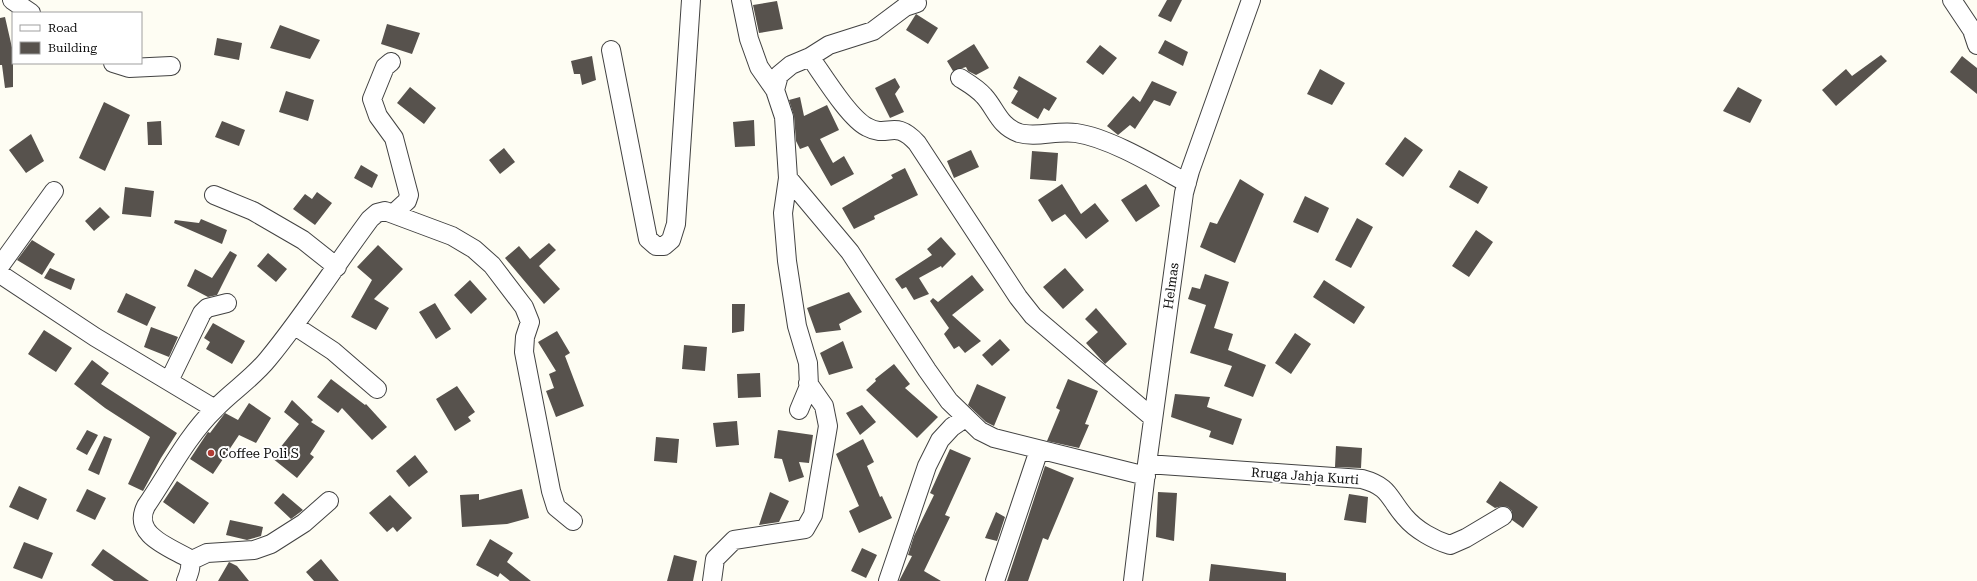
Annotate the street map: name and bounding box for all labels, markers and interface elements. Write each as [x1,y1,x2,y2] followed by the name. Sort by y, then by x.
[12,12,142,64] legend
[48,21,78,35] text: Road
[48,41,97,55] text: Building
[1160,262,1182,310] street label: Helmas
[219,446,299,461] place label: Coffee Poli S
[206,448,216,458] marker: Coffee Poli S
[1250,465,1360,487] street label: Rruga Jahja Kurti

